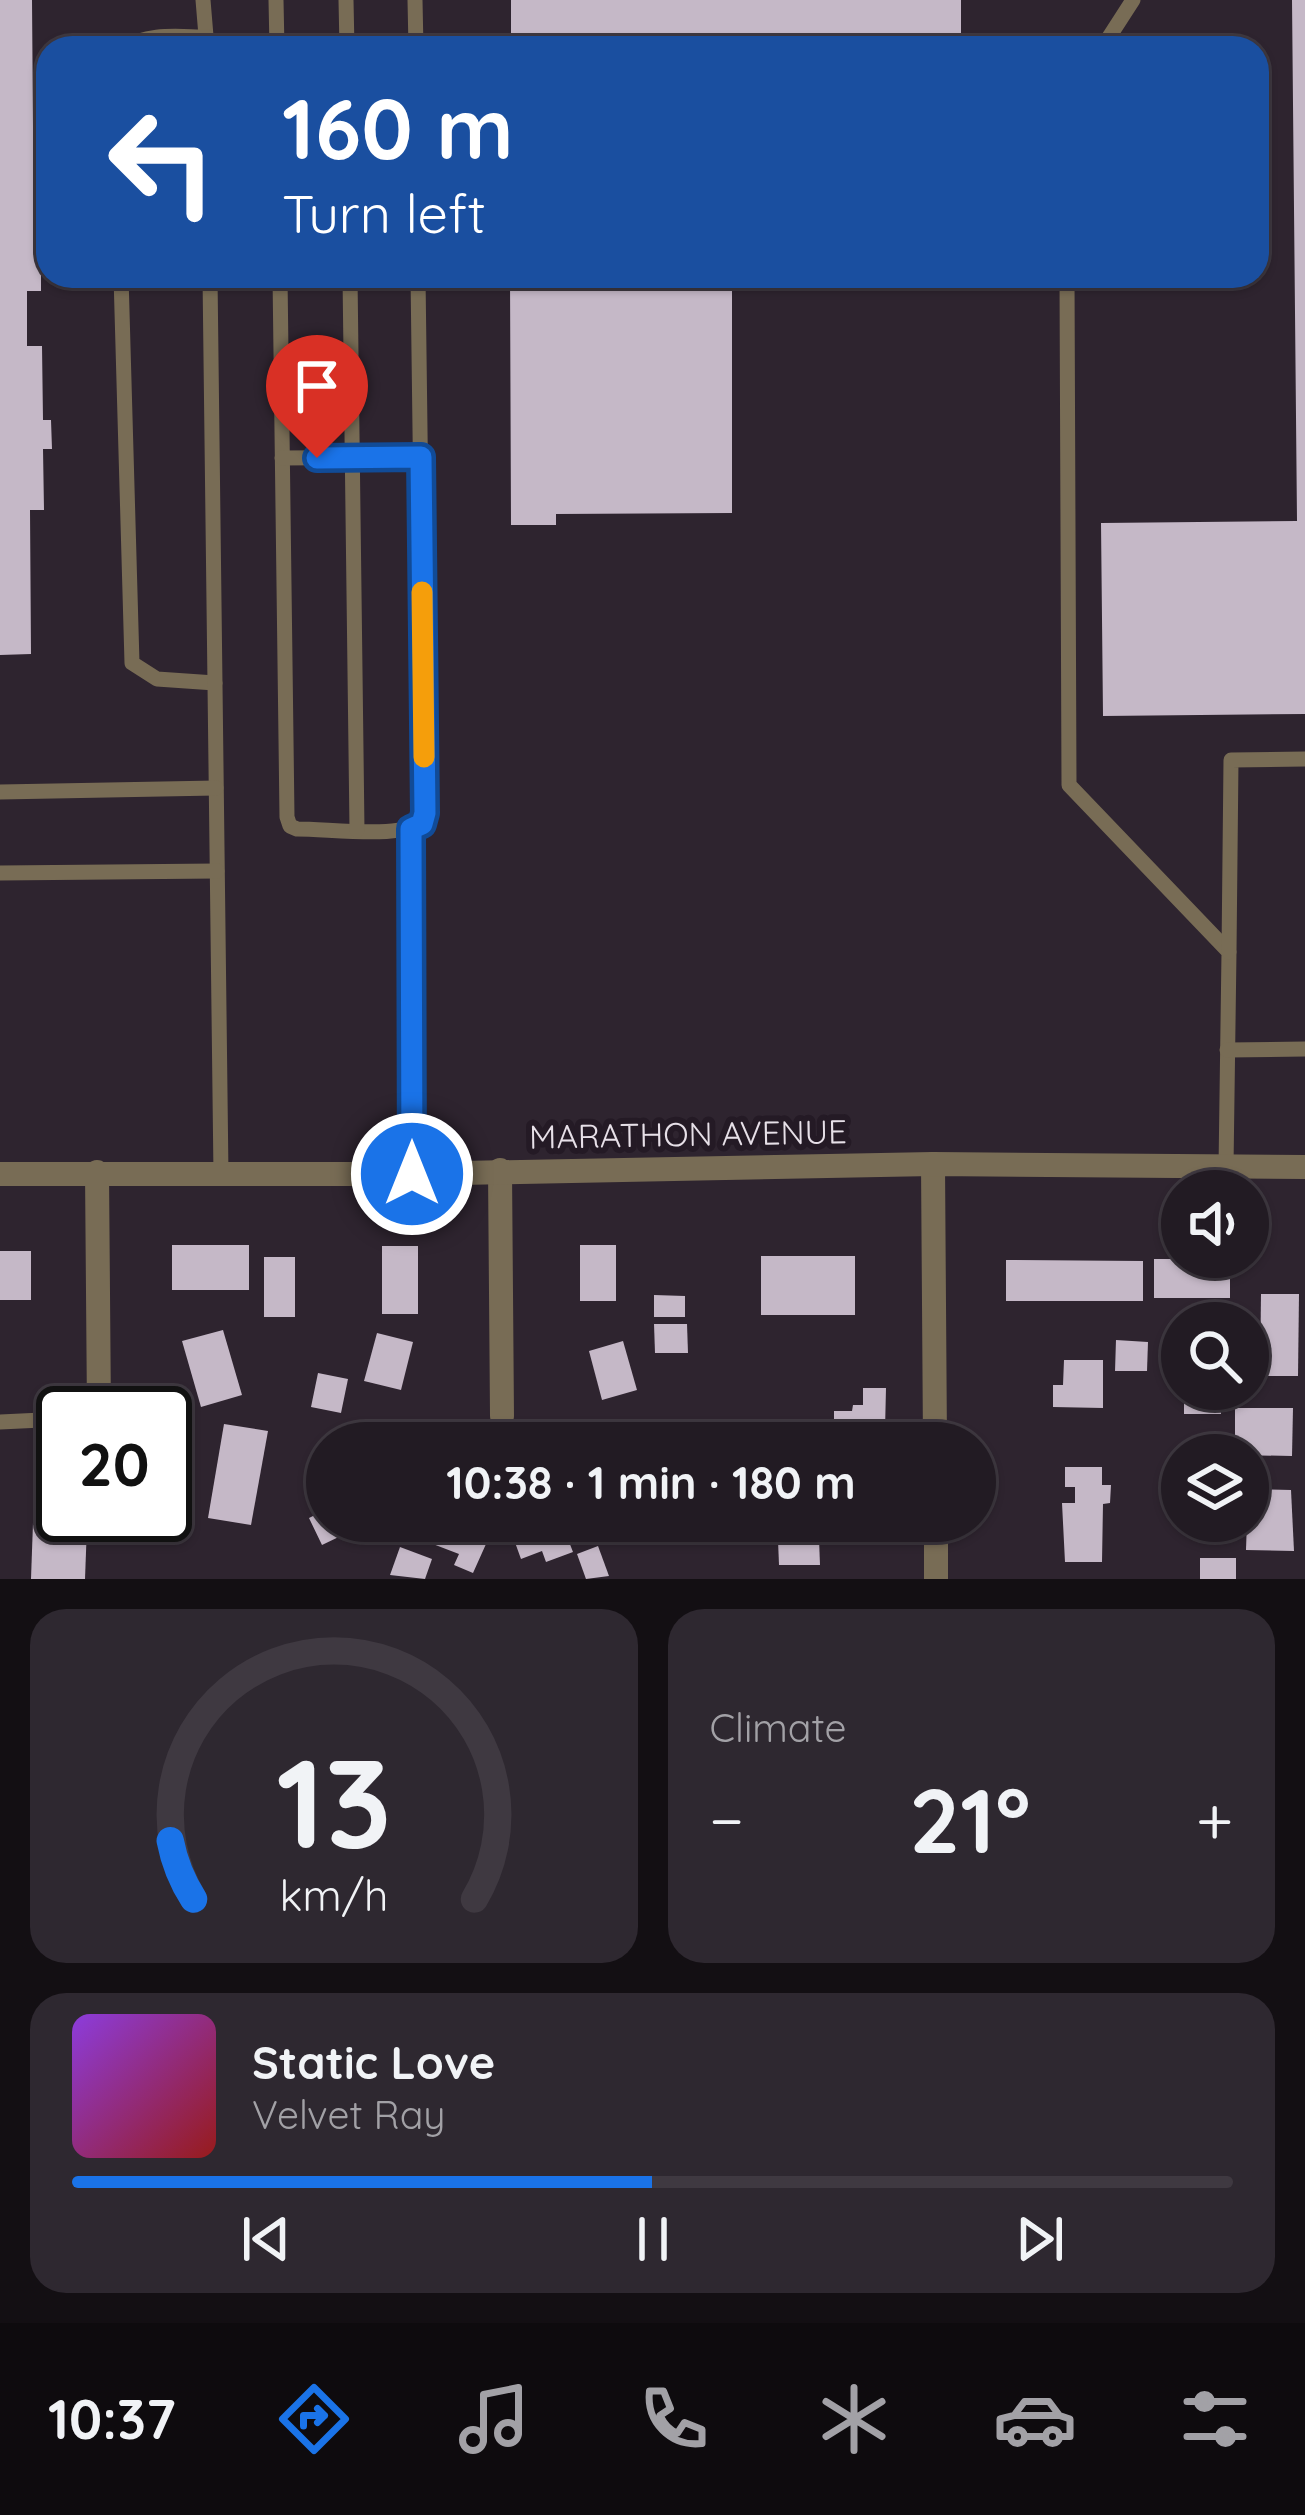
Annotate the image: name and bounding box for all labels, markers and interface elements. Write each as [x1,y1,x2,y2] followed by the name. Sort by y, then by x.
[282,75,514,180] text: 160 m
[84,84,240,240] icon: left
[282,179,486,247] text: Turn left
[266,335,368,458] pin
[284,353,350,419] icon: arrive
[529,1110,847,1157] street label: MARATHON AVENUE
[349,1111,475,1237] position arrow
[1161,1170,1269,1542] map controls
[1161,1170,1269,1278] button: sound
[1161,1302,1269,1410] button: search
[36,1386,192,1542] speed limit sign: 20
[1161,1434,1269,1542] button: layers
[446,1454,856,1510] text: 10:38 · 1 min · 180 m
[710,1703,847,1752] text: Climate
[276,1723,392,1879] text: 13
[909,1763,1031,1876] text: 21°
[710,1778,744,1861] text: −
[1196,1778,1233,1861] text: +
[279,1868,388,1922] text: km/h
[252,2034,495,2090] text: Static Love
[252,2090,445,2139] text: Velvet Ray
[233,2206,299,2272] icon: previous
[620,2206,686,2272] icon: pause
[1007,2206,1073,2272] icon: next
[272,2377,356,2461] icon: directions
[452,2377,536,2461] icon: music
[632,2377,716,2461] icon: phone
[812,2377,896,2461] icon: climate
[993,2377,1077,2461] icon: car
[1173,2377,1257,2461] icon: filters
[48,2385,176,2453] text: 10:37

